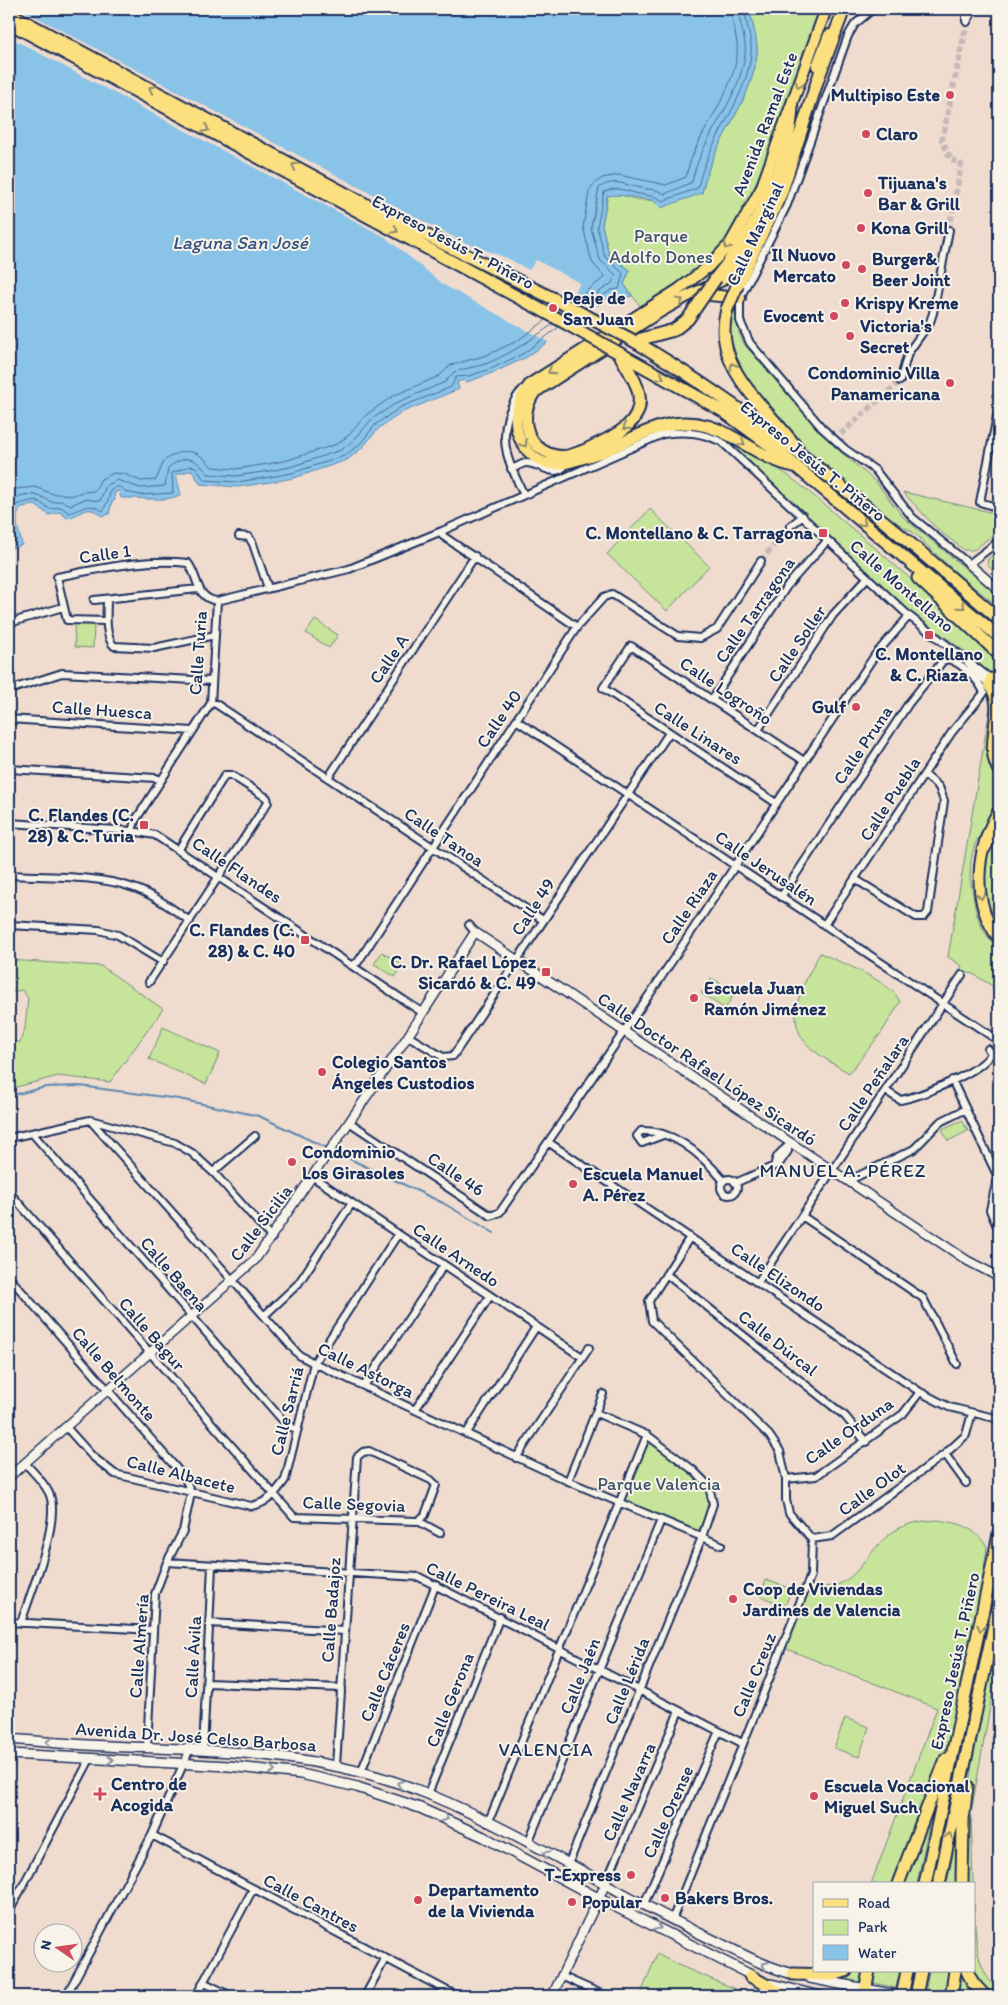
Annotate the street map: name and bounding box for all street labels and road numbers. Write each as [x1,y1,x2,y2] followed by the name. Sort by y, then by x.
[727,49,803,199] street label: Avenida Ramal Este
[721,179,789,289] street label: Calle Marginal
[368,190,538,294] street label: Expreso Jesús T. Piñero
[736,396,890,526] street label: Expreso Jesús T. Piñero
[845,535,959,637] street label: Calle Montellano
[78,539,132,569] street label: Calle 1
[710,552,800,667] street label: Calle Tarragona
[763,601,831,687] street label: Calle Soller
[184,610,212,696] street label: Calle Turia
[364,630,414,688] street label: Calle A
[676,652,776,730] street label: Calle Logroño
[472,686,526,752] street label: Calle 40
[51,696,153,724] street label: Calle Huesca
[650,696,746,770] street label: Calle Linares
[829,701,898,789] street label: Calle Pruna
[855,753,925,845] street label: Calle Puebla
[400,802,488,872] street label: Calle Tanoa
[711,826,821,910] street label: Calle Jerusalén
[188,832,286,908] street label: Calle Flandes
[656,865,722,949] street label: Calle Riaza
[506,874,560,940] street label: Calle 49
[593,987,821,1151] street label: Calle Doctor Rafael López Sicardó
[832,1030,914,1136] street label: Calle Peñalara
[423,1147,489,1201] street label: Calle 46
[225,1180,297,1266] street label: Calle Sicilia
[408,1218,504,1292] street label: Calle Arnedo
[135,1232,213,1316] street label: Calle Baena
[727,1237,829,1317] street label: Calle Elizondo
[114,1293,191,1376] street label: Calle Bagur
[734,1305,822,1381] street label: Calle Dúrcal
[67,1322,161,1426] street label: Calle Belmonte
[314,1337,418,1403] street label: Calle Astorga
[265,1363,309,1458] street label: Calle Sarriá
[801,1392,898,1470] street label: Calle Orduna
[124,1450,238,1498] street label: Calle Albacete
[834,1457,910,1521] street label: Calle Olot
[302,1491,407,1517] street label: Calle Segovia
[422,1556,554,1636] street label: Calle Pereira Leal
[316,1557,346,1663] street label: Calle Badajoz
[925,1570,985,1752] street label: Expreso Jesús T. Piñero
[124,1592,154,1699] street label: Calle Almería
[180,1615,206,1699] street label: Calle Ávila
[355,1619,415,1725] street label: Calle Cáceres
[727,1629,781,1721] street label: Calle Creuz
[599,1633,655,1728] street label: Calle Lérida
[555,1635,605,1717] street label: Calle Jaén
[421,1649,479,1751] street label: Calle Gerona
[75,1718,318,1756] street label: Avenida Dr. José Celso Barbosa
[597,1739,661,1845] street label: Calle Navarra
[638,1762,698,1862] street label: Calle Orense
[259,1869,363,1937] street label: Calle Cantres

